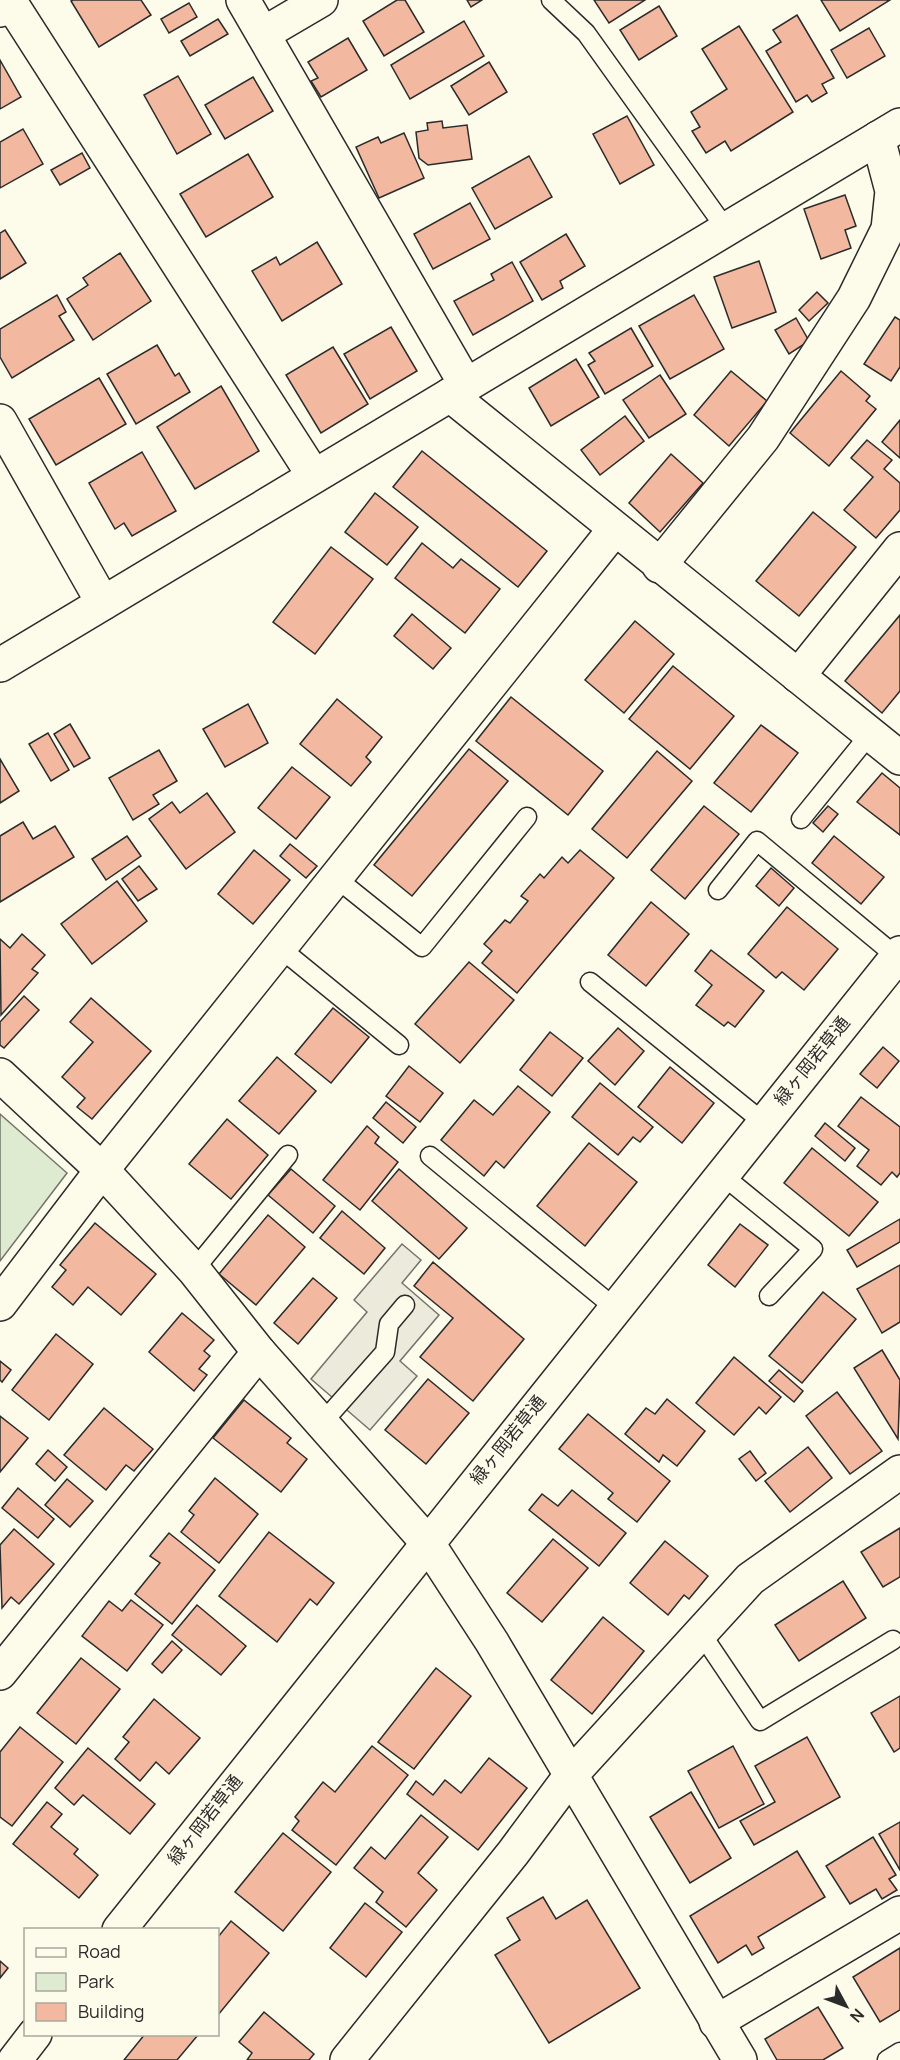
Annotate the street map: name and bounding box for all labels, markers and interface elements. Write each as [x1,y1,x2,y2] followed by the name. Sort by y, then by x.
[768,1011,855,1110] street label: 緑ヶ岡若草通
[464,1390,551,1489] street label: 緑ヶ岡若草通
[162,1769,247,1869] street label: 緑ヶ岡若草通
[24,1928,219,2036] legend
[78,1939,121,1963] text: Road
[78,1969,115,1993] text: Park
[816,1976,876,2036] north arrow
[78,1999,144,2023] text: Building
[845,2004,869,2027] text: N

